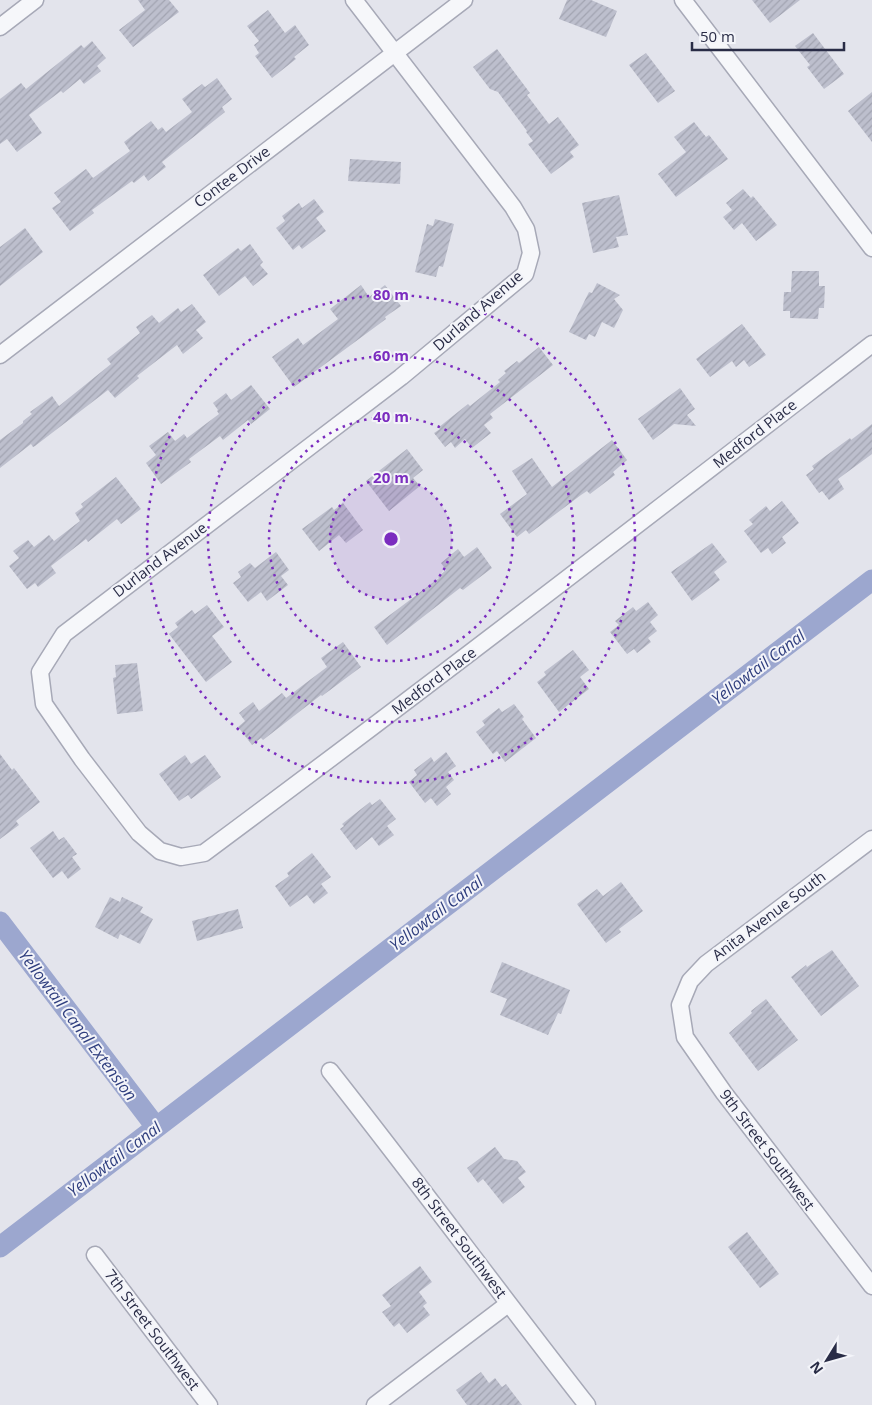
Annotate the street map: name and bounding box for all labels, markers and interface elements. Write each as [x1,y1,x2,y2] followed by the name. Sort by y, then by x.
[692,20,844,52] scale bar
[700,26,735,46] text: 50 m
[189,141,274,211] street label: Contee Drive
[428,266,526,355] street label: Durland Avenue
[373,284,409,304] text: 80 m
[373,345,409,365] text: 60 m
[708,394,800,472] street label: Medford Place
[373,406,409,426] text: 40 m
[373,467,409,487] text: 20 m
[108,517,210,601] street label: Durland Avenue
[382,530,400,548] centre of rings
[707,624,810,709] water label: Yellowtail Canal
[387,642,480,719] street label: Medford Place
[708,866,829,964] street label: Anita Avenue South
[385,870,488,955] water label: Yellowtail Canal
[14,945,142,1105] water label: Yellowtail Canal Extension
[716,1085,820,1214] street label: 9th Street Southwest
[63,1116,166,1201] water label: Yellowtail Canal
[408,1173,512,1302] street label: 8th Street Southwest
[101,1265,205,1394] street label: 7th Street Southwest
[802,1335,852,1385] north arrow
[805,1358,827,1378] text: N

